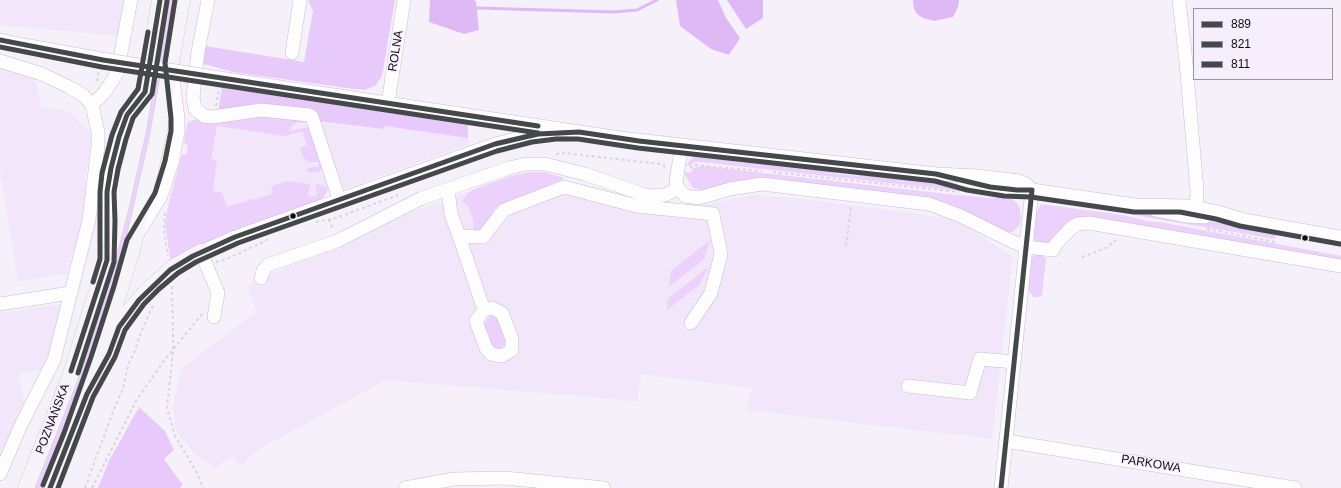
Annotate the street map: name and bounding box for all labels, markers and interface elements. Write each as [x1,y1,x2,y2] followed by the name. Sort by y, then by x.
[1193,8,1333,80] legend
[1231,17,1251,31] text: 889
[386,29,406,73] street label: ROLNA
[1231,37,1251,51] text: 821
[1231,57,1250,71] text: 811
[288,211,298,221] unlabelled marker
[1300,233,1310,243] unlabelled marker
[33,382,73,456] street label: POZNAŃSKA
[1120,452,1182,476] street label: PARKOWA

